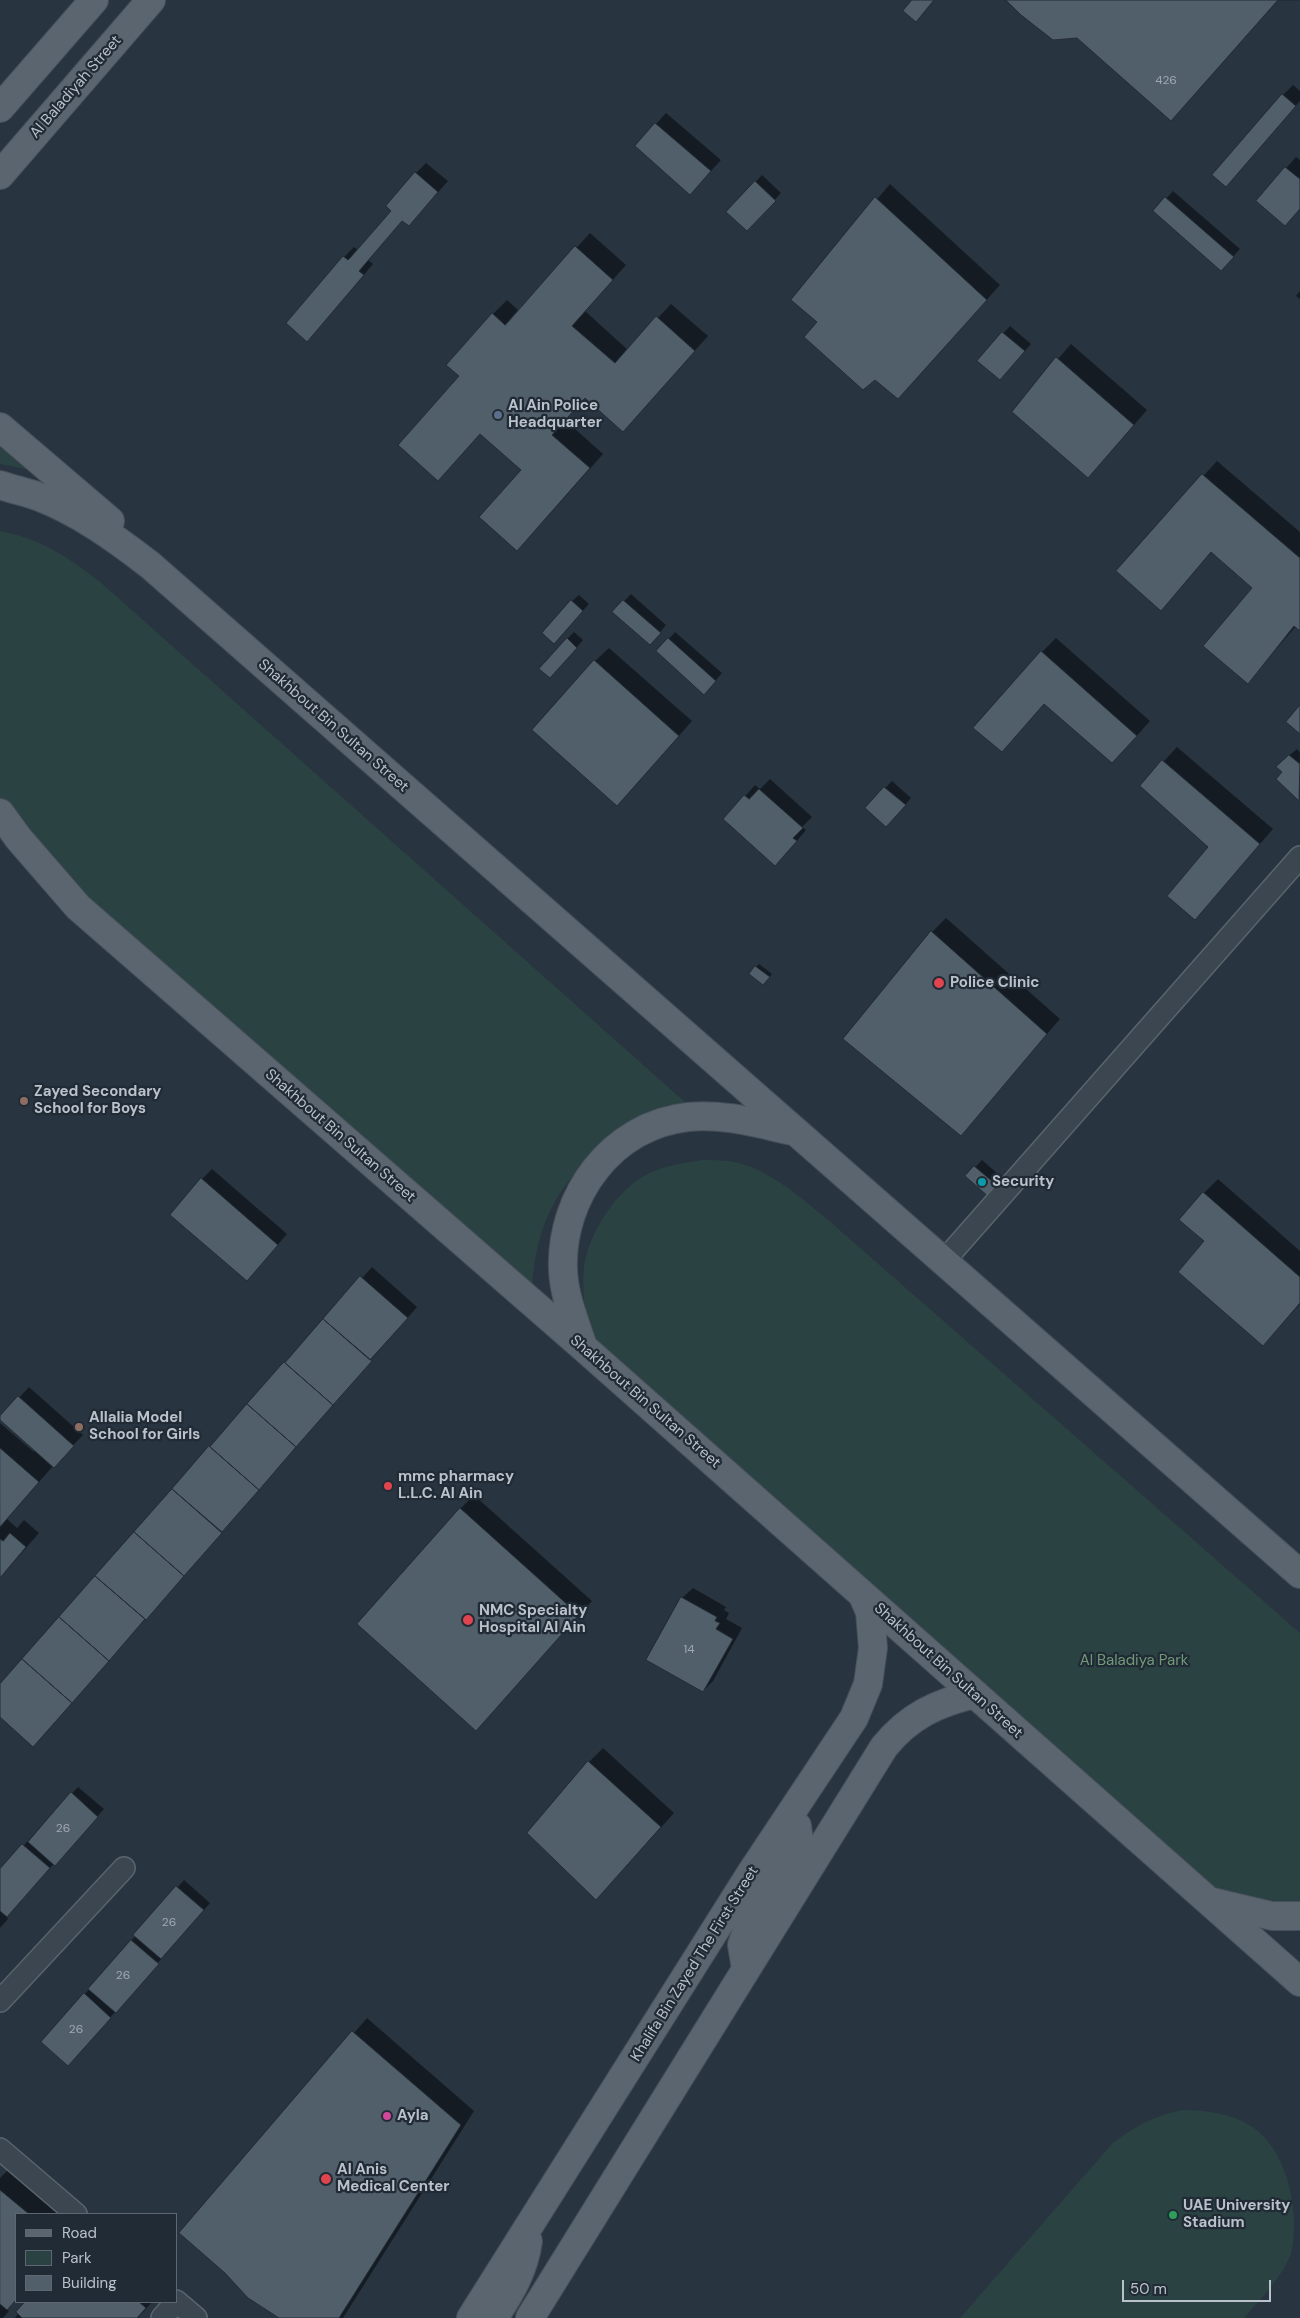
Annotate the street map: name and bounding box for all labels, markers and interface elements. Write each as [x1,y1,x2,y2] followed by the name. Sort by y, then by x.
[27,32,125,142] street label: Al Baladiyah Street
[1155,74,1177,88] house number: 426
[508,397,602,432] place label: Al Ain Police Headquarter
[492,409,504,421] marker: Al Ain Police Headquarter
[254,656,412,796] street label: Shakhbout Bin Sultan Street
[950,974,1039,992] place label: Police Clinic
[932,976,946,990] marker: Police Clinic
[261,1066,419,1206] street label: Shakhbout Bin Sultan Street
[34,1083,161,1118] place label: Zayed Secondary School for Boys
[18,1095,30,1107] marker: Zayed Secondary School for Boys
[992,1173,1054,1191] place label: Security
[976,1176,988,1188] marker: Security
[566,1332,724,1472] street label: Shakhbout Bin Sultan Street
[89,1409,200,1444] place label: Allalia Model School for Girls
[73,1421,85,1433] marker: Allalia Model School for Girls
[398,1468,514,1503] place label: mmc pharmacy L.L.C. Al Ain
[382,1480,394,1492] marker: mmc pharmacy L.L.C. Al Ain
[870,1600,1026,1742] street label: Shakhbout Bin Sultan Street
[479,1602,587,1637] place label: NMC Specialty Hospital Al Ain
[461,1613,475,1627] marker: NMC Specialty Hospital Al Ain
[683,1643,695,1657] house number: 14
[1080,1652,1188,1670] park label: Al Baladiya Park
[56,1822,70,1836] house number: 26
[627,1863,763,2065] street label: Khalifa Bin Zayed The First Street
[162,1916,176,1930] house number: 26
[116,1969,130,1983] house number: 26
[69,2023,83,2037] house number: 26
[397,2107,429,2125] place label: Ayla
[381,2110,393,2122] marker: Ayla
[337,2161,450,2196] place label: Al Anis Medical Center
[319,2172,333,2186] marker: Al Anis Medical Center
[1183,2197,1290,2232] place label: UAE University Stadium
[1167,2209,1179,2221] marker: UAE University Stadium
[15,2213,178,2303] legend
[62,2223,97,2243] text: Road
[62,2248,92,2268] text: Park
[1125,2270,1274,2302] scale bar
[62,2273,117,2293] text: Building
[1130,2279,1167,2299] text: 50 m

